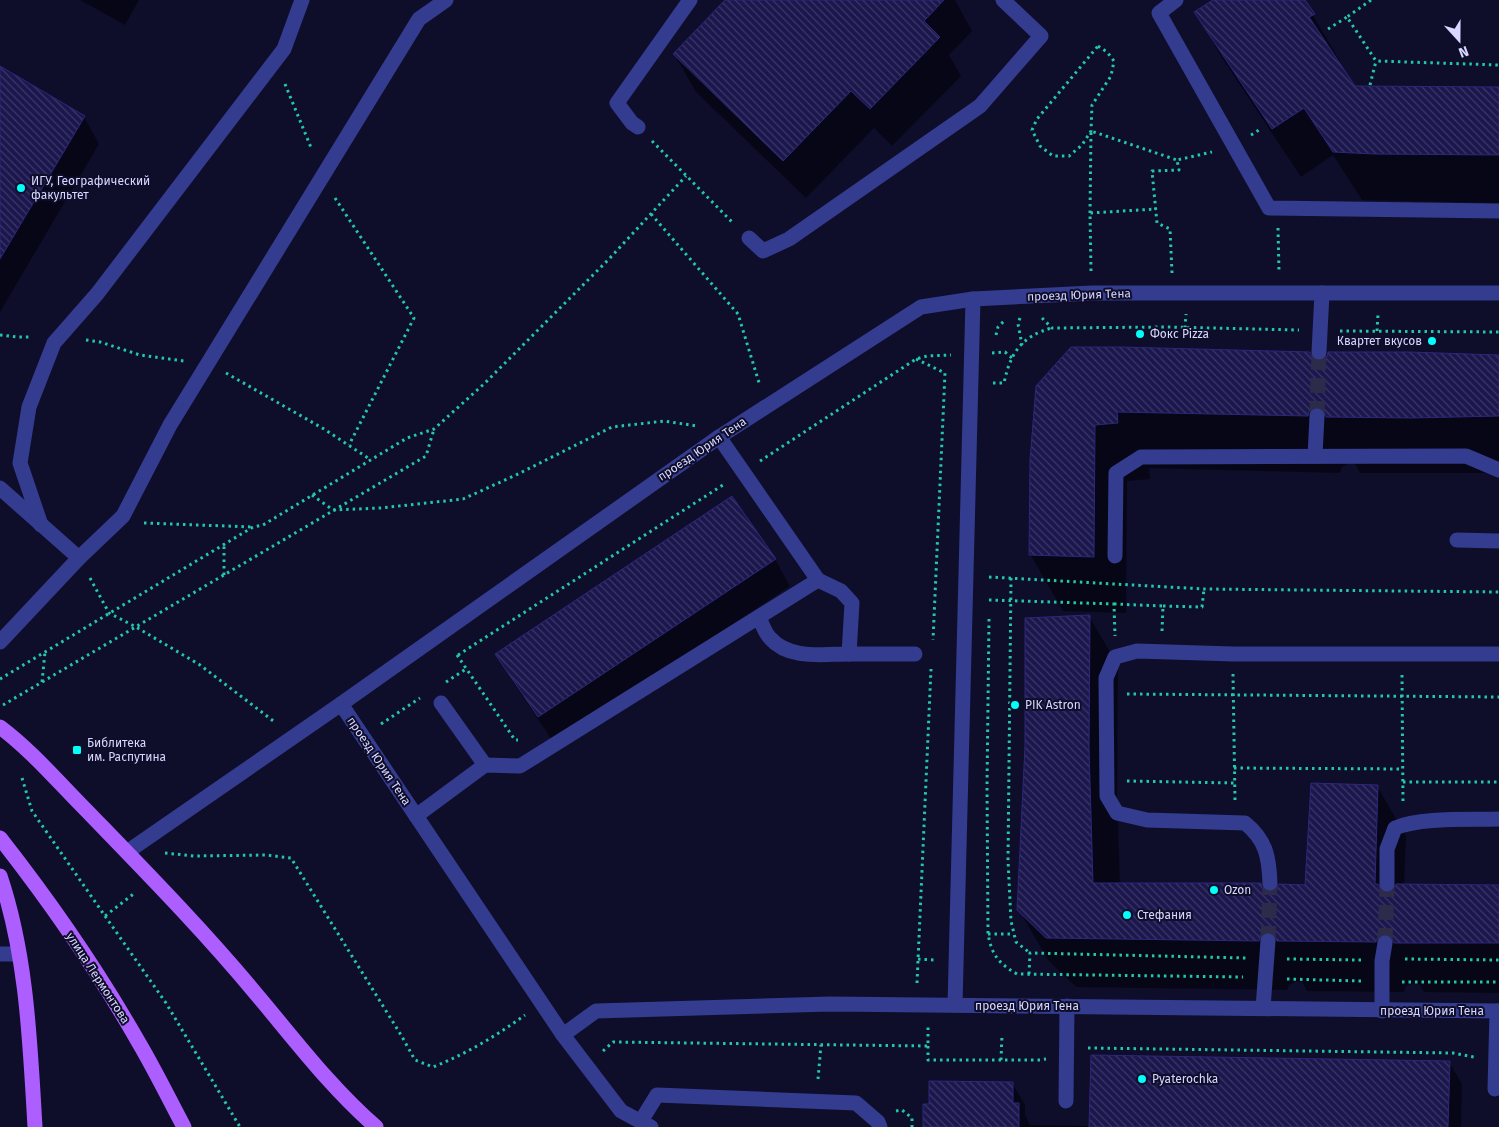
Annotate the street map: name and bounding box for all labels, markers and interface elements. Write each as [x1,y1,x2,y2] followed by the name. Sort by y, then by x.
[1434,15,1484,65] north arrow
[1456,42,1471,61] text: N
[31,174,150,202] place label: ИГУ, Географический факультет
[15,182,27,194] marker: ИГУ, Географический факультет
[1027,286,1131,304] street label: проезд Юрия Тена
[1150,327,1209,341] place label: Фокс Pizza
[1134,328,1146,340] marker: Фокс Pizza
[1337,334,1422,348] place label: Квартет вкусов
[1426,335,1438,347] marker: Квартет вкусов
[655,414,749,484] street label: проезд Юрия Тена
[1025,698,1081,712] place label: PIK Astron
[1009,699,1021,711] marker: PIK Astron
[344,714,414,808] street label: проезд Юрия Тена
[87,736,166,764] place label: Библитека им. Распутина
[71,744,83,756] marker: Библитека им. Распутина
[1224,883,1251,897] place label: Ozon
[1208,884,1220,896] marker: Ozon
[1137,908,1192,922] place label: Стефания
[1121,909,1133,921] marker: Стефания
[63,930,133,1026] street label: улица Лермонтова
[975,999,1079,1013] street label: проезд Юрия Тена
[1380,1004,1484,1018] street label: проезд Юрия Тена
[1152,1072,1218,1086] place label: Pyaterochka
[1136,1073,1148,1085] marker: Pyaterochka

